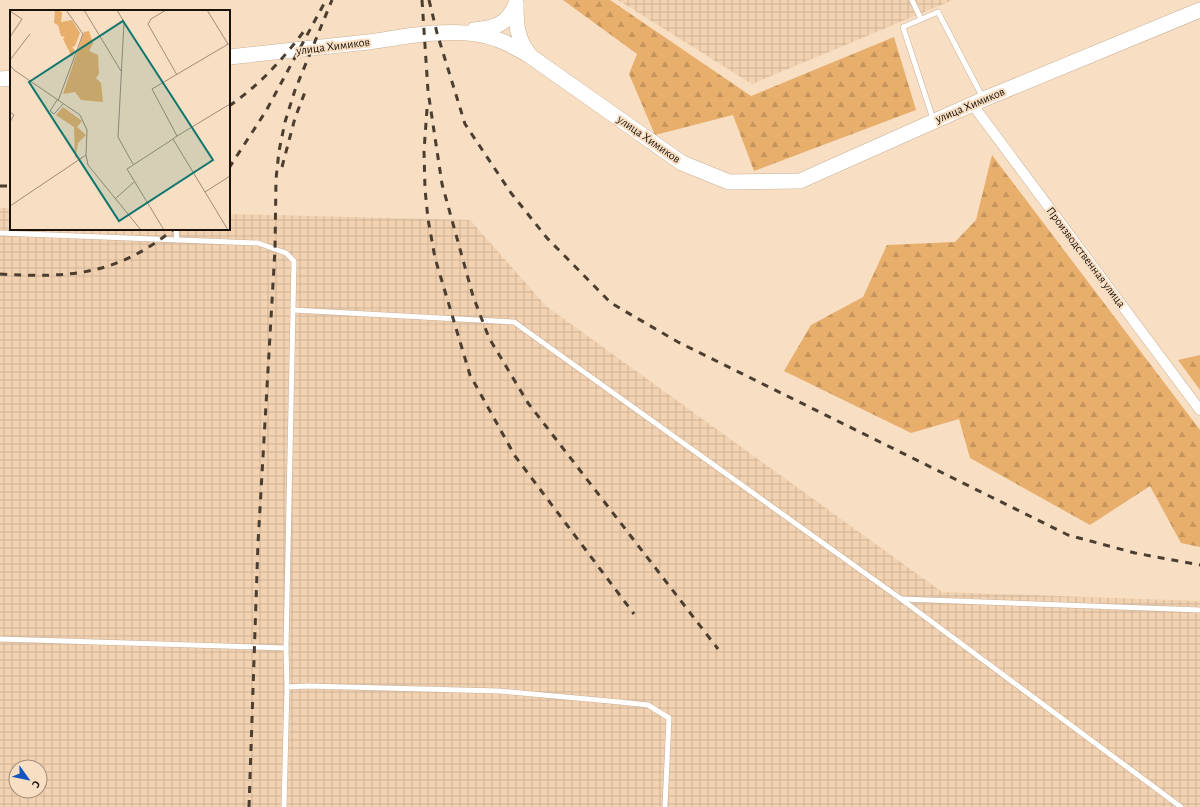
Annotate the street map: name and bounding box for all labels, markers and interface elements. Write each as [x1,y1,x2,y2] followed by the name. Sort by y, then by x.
[10,10,230,230] inset map
[295,35,371,58] street label: улица Химиков
[933,85,1007,126] street label: улица Химиков
[614,112,683,166] street label: улица Химиков
[1044,204,1128,311] street label: Производственная улица
[8,759,48,799] north arrow
[30,779,42,790] text: С

